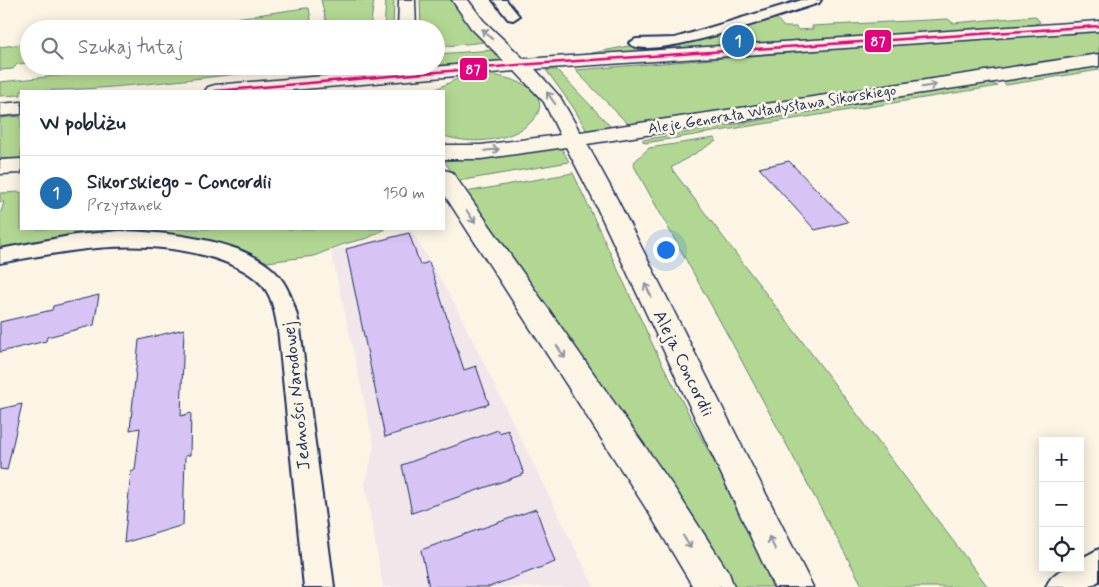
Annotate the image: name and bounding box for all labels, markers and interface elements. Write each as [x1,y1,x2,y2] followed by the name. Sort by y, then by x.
[20,20,445,75] search box
[722,22,754,60] pin: 1
[481,28,494,40] one-way arrow
[864,29,892,53] line badge: 87
[871,33,885,51] text: 87
[38,34,66,62] icon: search
[78,35,183,60] text: Szukaj tutaj
[459,57,488,81] line badge: 87
[466,61,480,79] text: 87
[646,80,898,140] street label: Aleje Generała Władysława Sikorskiego
[921,81,937,91] one-way arrow
[546,92,556,106] one-way arrow
[40,109,126,137] text: W pobliżu
[484,146,500,155] one-way arrow
[87,170,272,195] text: Sikorskiego - Concordii
[52,183,60,204] text: 1
[383,183,425,204] text: 150 m
[87,195,162,216] text: Przystanek
[466,210,476,224] one-way arrow
[653,237,679,263] your location
[643,282,653,297] one-way arrow
[647,306,719,421] street label: Aleja Concordii
[277,320,317,471] street label: Jedności Narodowej
[556,345,567,359] one-way arrow
[1039,437,1084,572] map controls
[1039,437,1084,482] button: +
[1039,482,1084,527] button: −
[1039,527,1084,572] button: locate
[683,535,693,549] one-way arrow
[767,536,777,551] one-way arrow

